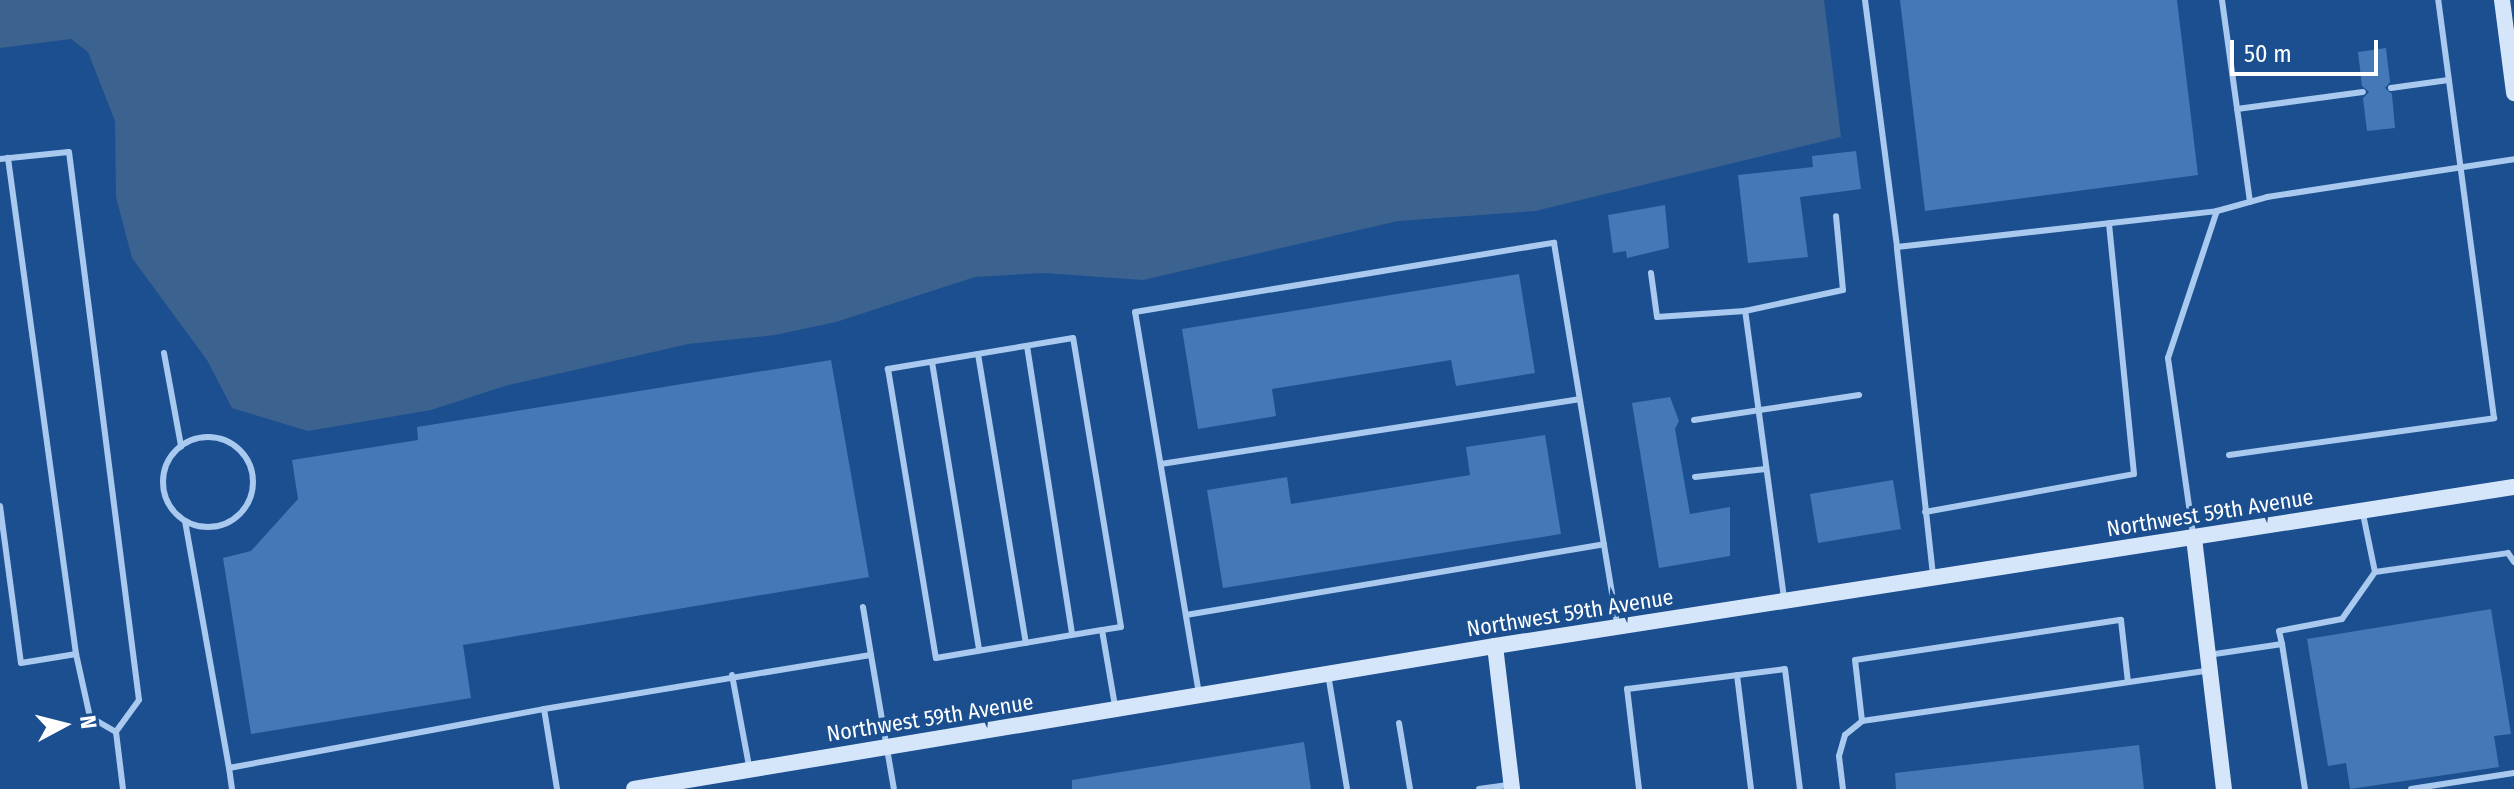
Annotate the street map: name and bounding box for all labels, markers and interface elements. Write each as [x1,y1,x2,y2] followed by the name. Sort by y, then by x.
[2234,24,2382,74] scale bar
[2244,40,2292,68] text: 50 m
[2105,484,2315,542] street label: Northwest 59th Avenue
[1465,584,1675,642] street label: Northwest 59th Avenue
[24,685,104,765] north arrow
[825,689,1035,747] street label: Northwest 59th Avenue
[74,714,103,730] text: N

